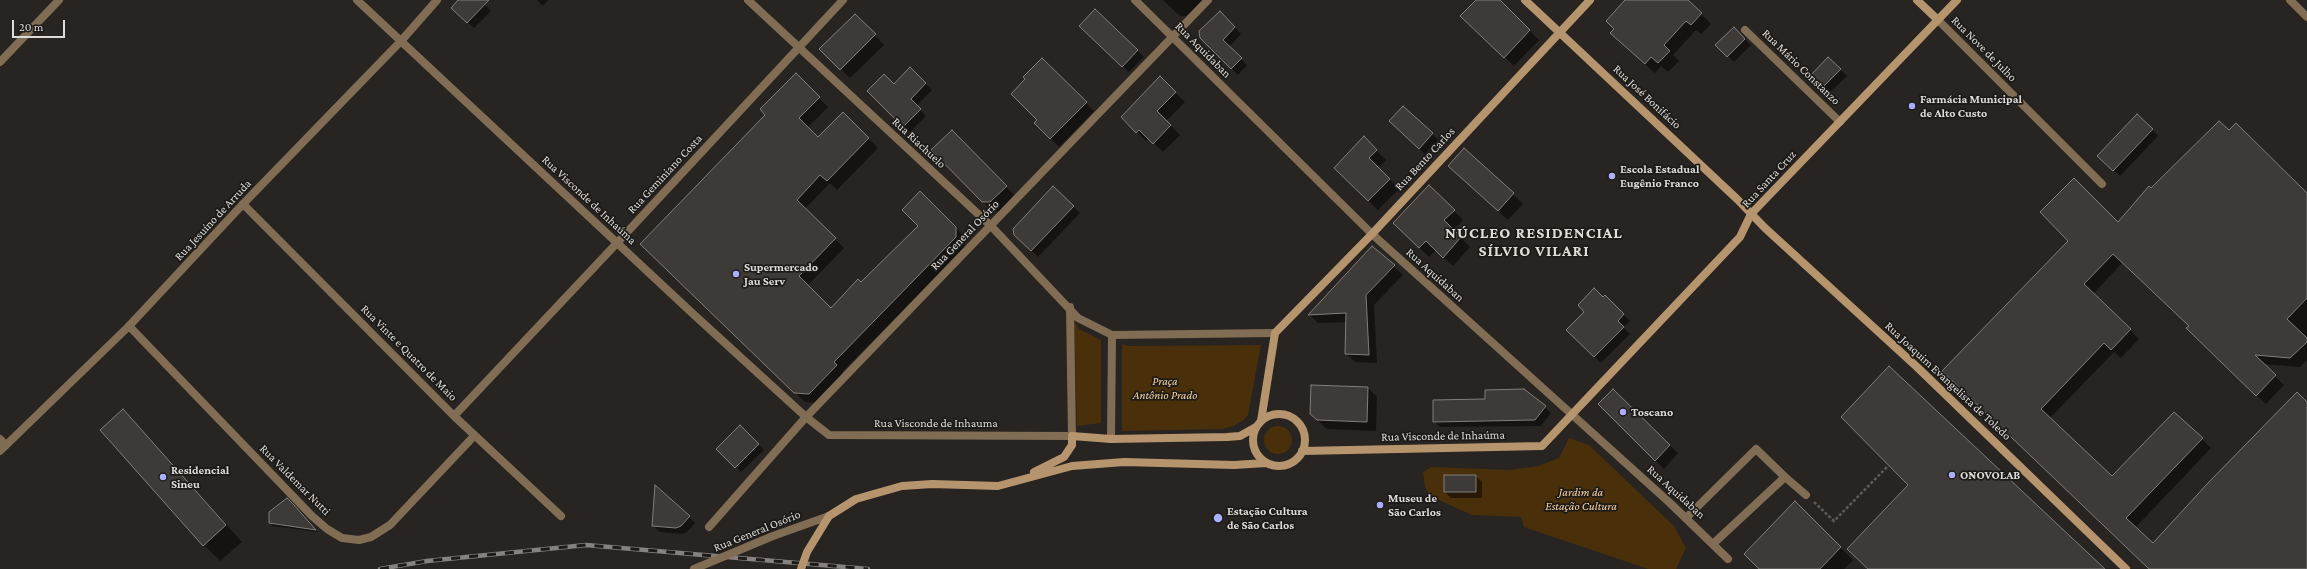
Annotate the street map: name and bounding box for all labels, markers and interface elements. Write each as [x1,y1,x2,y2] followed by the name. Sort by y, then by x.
[14,12,67,38] scale bar
[1948,13,2020,85] street label: Rua Nove de Julho
[1172,19,1234,81] street label: Rua Aquidaban
[19,20,43,34] text: 20 m
[1759,26,1843,108] street label: Rua Mário Constanzo
[1610,62,1684,132] street label: Rua José Bonifácio
[1920,92,2022,120] place label: Farmácia Municipal de Alto Custo
[1907,101,1917,111] marker: Farmácia Municipal de Alto Custo
[889,115,949,171] street label: Rua Riachuelo
[1392,124,1458,194] street label: Rua Bento Carlos
[625,131,705,217] street label: Rua Geminiano Costa
[1739,147,1799,211] street label: Rua Santa Cruz
[539,153,639,247] street label: Rua Visconde de Inhaúma
[1620,162,1699,190] place label: Escola Estadual Eugênio Franco
[1607,171,1617,181] marker: Escola Estadual Eugênio Franco
[172,176,254,264] street label: Rua Jesuíno de Arruda
[928,197,1002,273] street label: Rua General Osório
[1445,223,1623,261] district label: NÚCLEO RESIDENCIAL SÍLVIO VILARI
[1403,245,1467,305] street label: Rua Aquidaban
[744,260,818,288] place label: Supermercado Jau Serv
[731,269,741,279] marker: Supermercado Jau Serv
[358,302,460,404] street label: Rua Vinte e Quatro de Maio
[1882,319,2014,443] street label: Rua Joaquim Evangelista de Toledo
[1133,374,1197,402] park label: Praça Antônio Prado
[1631,405,1673,419] place label: Toscano
[1618,407,1628,417] marker: Toscano
[874,416,998,430] street label: Rua Visconde de Inhauma
[1381,428,1505,444] street label: Rua Visconde de Inhaúma
[257,442,333,518] street label: Rua Valdemar Nutti
[1644,462,1708,522] street label: Rua Aquidaban
[171,463,229,491] place label: Residencial Sineu
[1960,468,2020,482] place label: ONOVOLAB
[1947,470,1957,480] marker: ONOVOLAB
[158,472,168,482] marker: Residencial Sineu
[1545,485,1617,513] park label: Jardim da Estação Cultura
[1388,491,1441,519] place label: Museu de São Carlos
[1375,500,1385,510] marker: Museu de São Carlos
[1227,504,1308,532] place label: Estação Cultura de São Carlos
[712,507,802,555] street label: Rua General Osório
[1212,512,1224,524] marker: Estação Cultura de São Carlos

